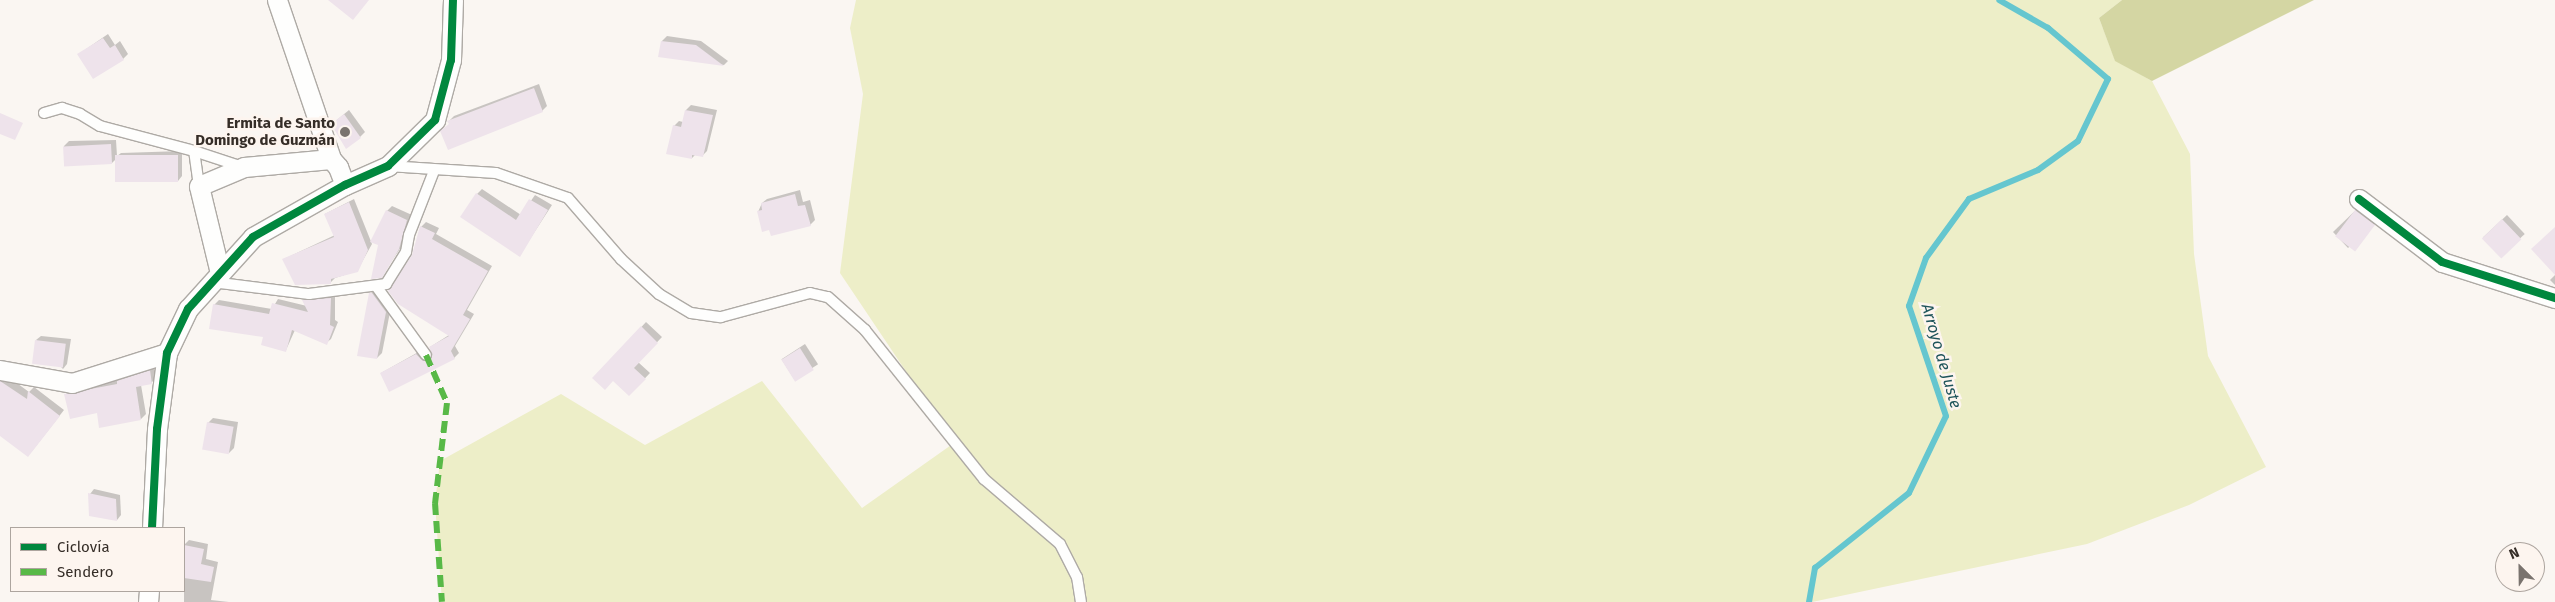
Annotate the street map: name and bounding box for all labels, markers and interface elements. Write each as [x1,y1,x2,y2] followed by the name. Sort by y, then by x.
[195,114,335,149] place label: Ermita de Santo Domingo de Guzmán
[339,126,351,138] marker: Ermita de Santo Domingo de Guzmán
[1917,301,1965,411] water label: Arroyo de Juste
[10,527,185,592] legend
[57,538,110,556] text: Ciclovía
[2495,542,2545,592] north arrow
[2507,544,2522,563] text: N
[57,563,113,581] text: Sendero

